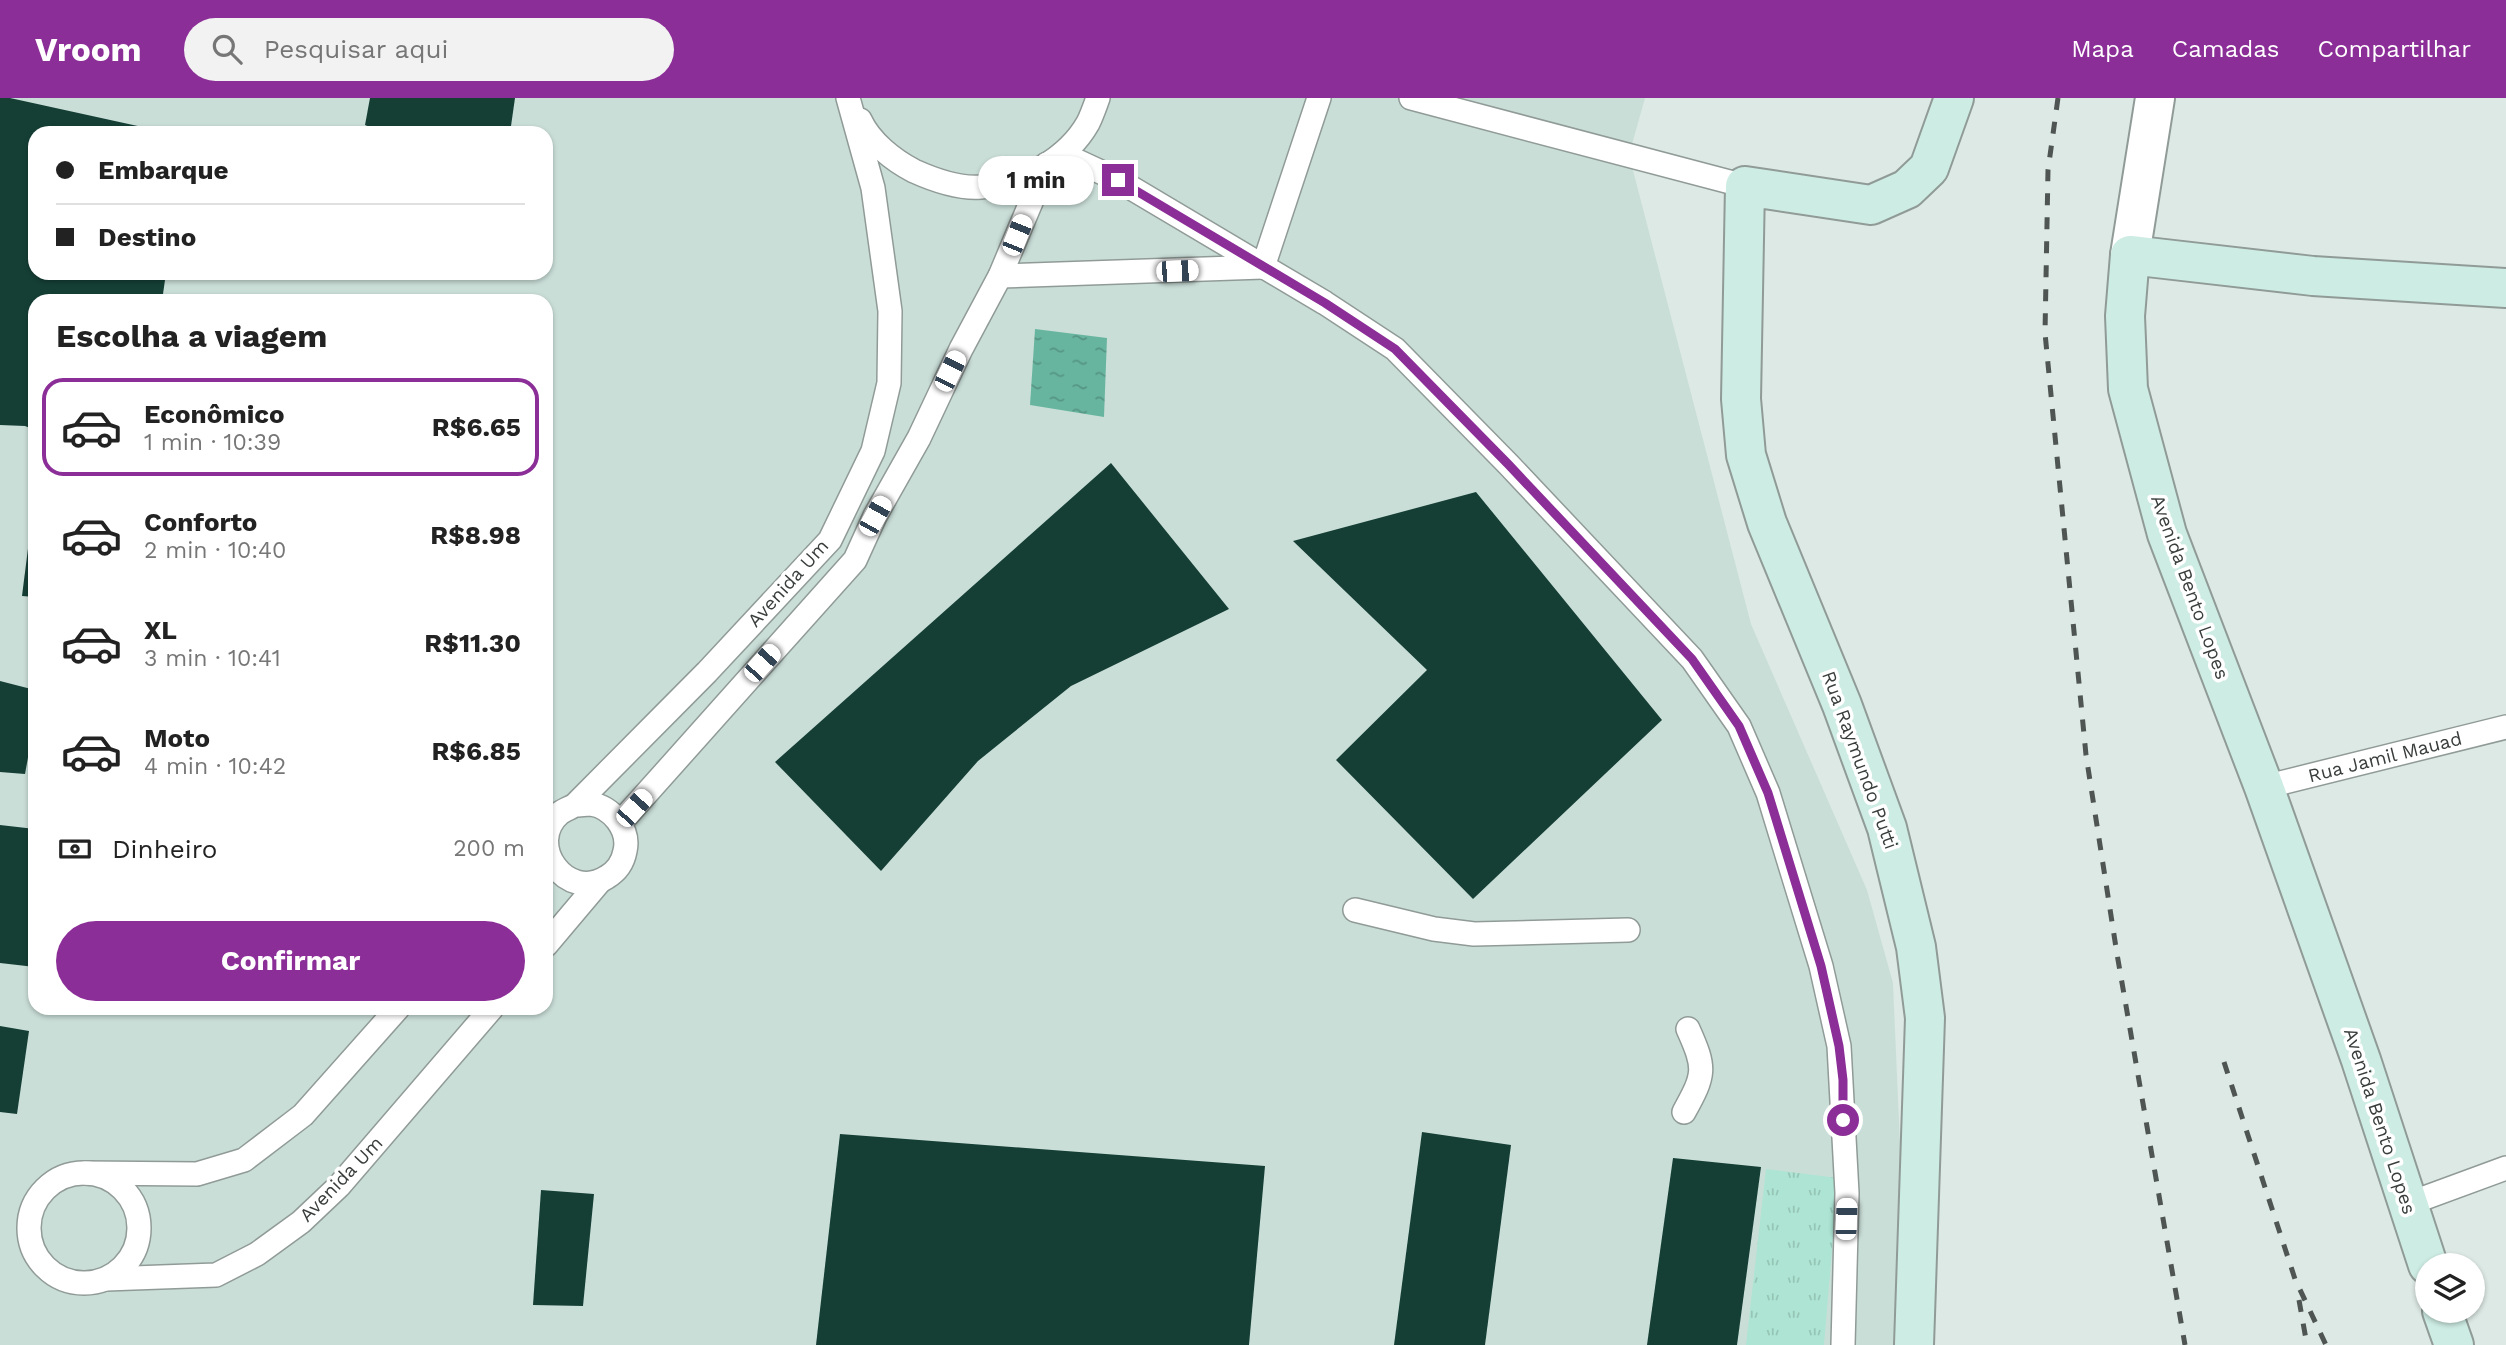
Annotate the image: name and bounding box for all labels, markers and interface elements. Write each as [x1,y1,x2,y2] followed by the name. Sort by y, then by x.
[184,18,674,81] search box
[35,30,142,69] text: Vroom
[208,30,246,68] icon: search
[264,34,449,64] text: Pesquisar aqui
[2071,35,2134,63] text: Mapa
[2172,35,2280,63] text: Camadas
[2318,35,2471,63] text: Compartilhar
[98,155,229,185] text: Embarque
[978,155,1094,204] callout: 1 min
[1102,164,1134,196] route end
[1006,167,1066,194] text: 1 min
[1000,212,1035,258] car
[98,222,196,252] text: Destino
[1156,260,1199,282] car
[56,317,327,355] text: Escolha a viagem
[932,348,969,394] car
[60,396,123,459] icon: car
[144,399,285,429] text: Econômico
[432,412,521,442] text: R$6.65
[144,429,281,456] text: 1 min · 10:39
[2146,492,2234,682] street label: Avenida Bento Lopes
[856,493,895,539] car
[60,504,123,567] icon: car
[144,507,257,537] text: Conforto
[430,520,521,550] text: R$8.98
[743,535,833,631] street label: Avenida Um
[144,537,286,564] text: 2 min · 10:40
[60,612,123,675] icon: car
[144,615,177,645] text: XL
[424,628,521,658] text: R$11.30
[741,640,784,686] car
[144,645,281,672] text: 3 min · 10:41
[1817,668,1903,852] street label: Rua Raymundo Putti
[60,720,123,783] icon: car
[144,723,210,753] text: Moto
[2306,727,2464,787] street label: Rua Jamil Mauad
[431,736,521,766] text: R$6.85
[144,753,286,780] text: 4 min · 10:42
[613,785,656,831] car
[56,830,94,868] icon: cash
[112,834,217,864] text: Dinheiro
[453,835,525,862] text: 200 m
[56,921,525,1001] button: Confirmar
[2339,1025,2421,1217] street label: Avenida Bento Lopes
[1827,1104,1859,1136] route start
[295,1132,387,1226] street label: Avenida Um
[1835,1198,1858,1240] car
[2415,1253,2485,1323] map controls
[2415,1253,2485,1323] button: layers

